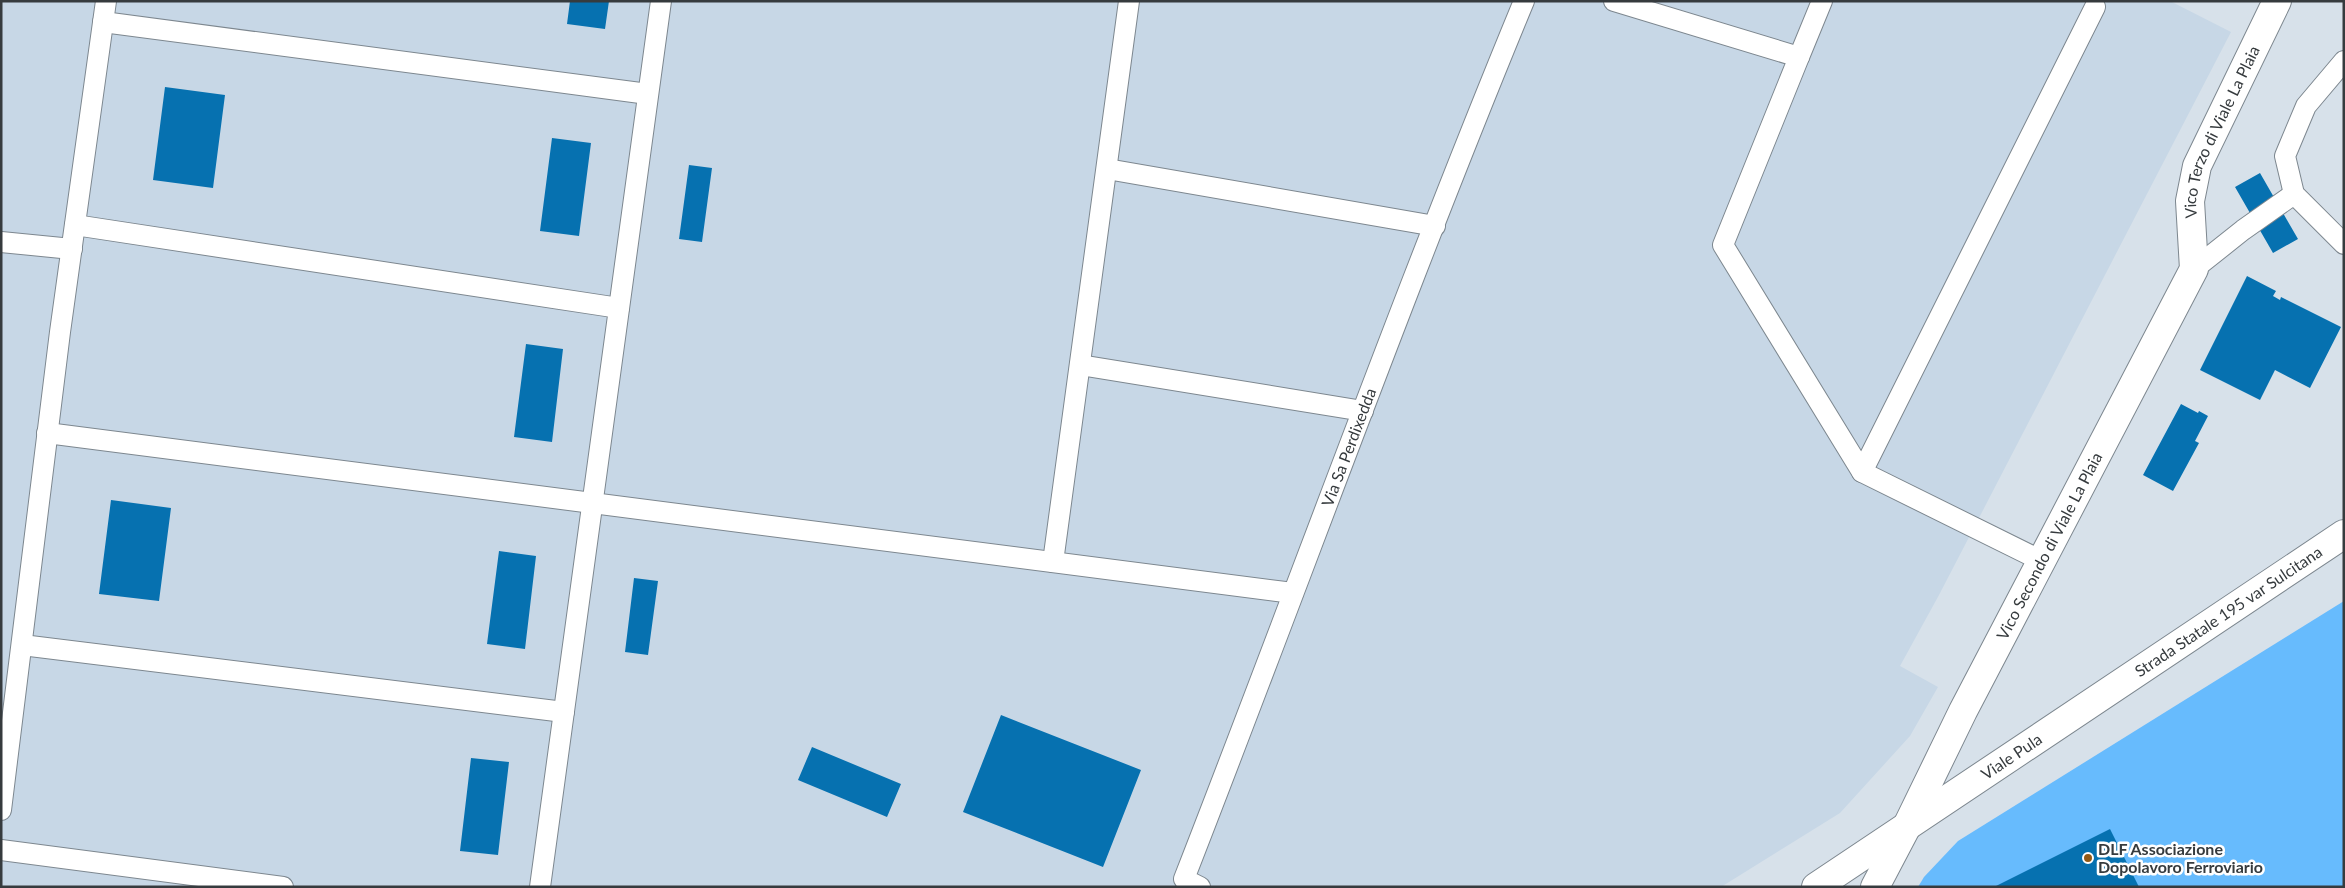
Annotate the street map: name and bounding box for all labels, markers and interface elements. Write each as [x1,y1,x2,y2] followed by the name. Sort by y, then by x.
[2180,42,2263,219] street label: Vico Terzo di Viale La Plaia
[1317,385,1379,509] street label: Via Sa Perdixedda
[1992,449,2106,643] street label: Vico Secondo di Viale La Plaia
[2131,542,2325,680] street label: Strada Statale 195 var Sulcitana
[1977,729,2045,783] street label: Viale Pula
[2098,839,2263,876] place label: DLF Associazione Dopolavoro Ferroviario
[2082,852,2094,864] marker: DLF Associazione Dopolavoro Ferroviario

